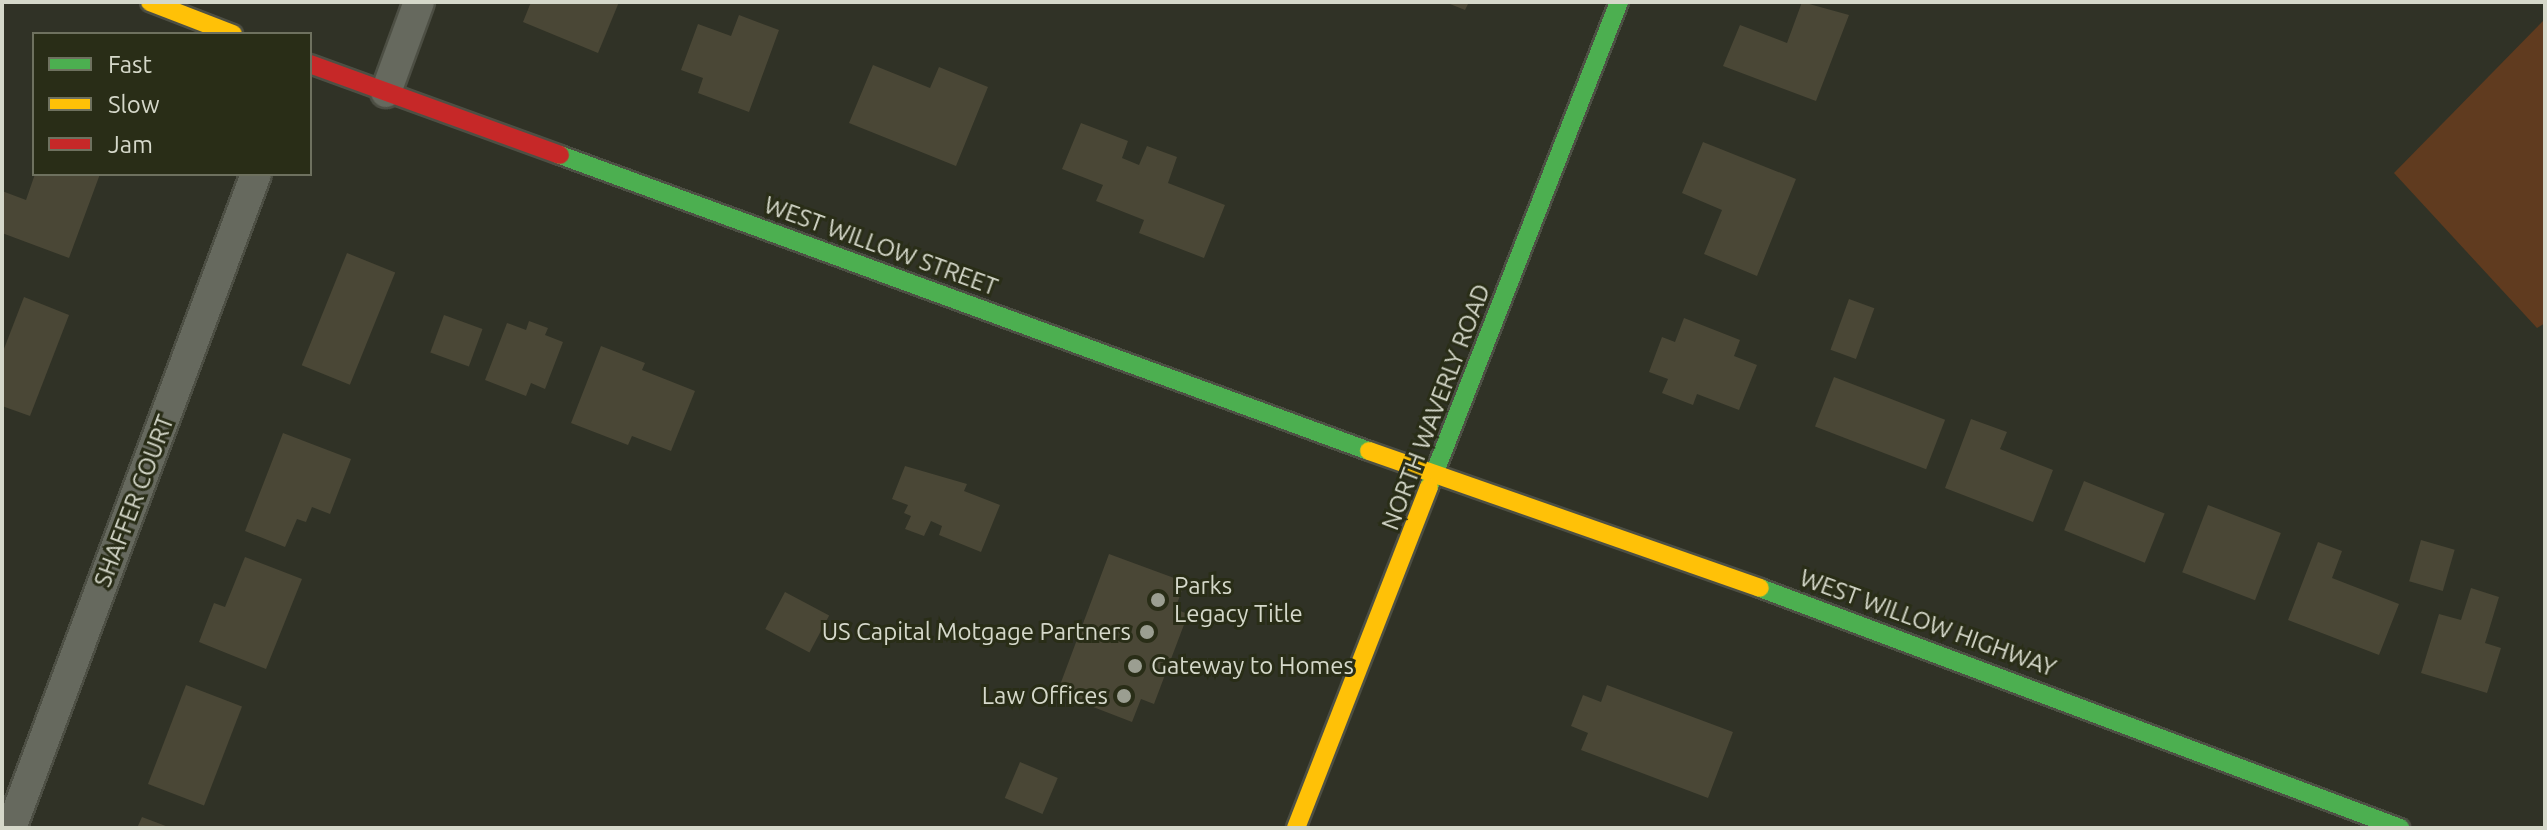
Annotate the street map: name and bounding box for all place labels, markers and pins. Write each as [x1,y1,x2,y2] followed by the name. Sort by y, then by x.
[1174,572,1303,628] place label: Parks Legacy Title
[1149,591,1167,609] marker: Parks Legacy Title
[822,618,1131,646] place label: US Capital Motgage Partners
[1138,623,1156,641] marker: US Capital Motgage Partners
[1151,652,1354,680] place label: Gateway to Homes
[1126,657,1144,675] marker: Gateway to Homes
[982,682,1108,710] place label: Law Offices
[1115,687,1133,705] marker: Law Offices

